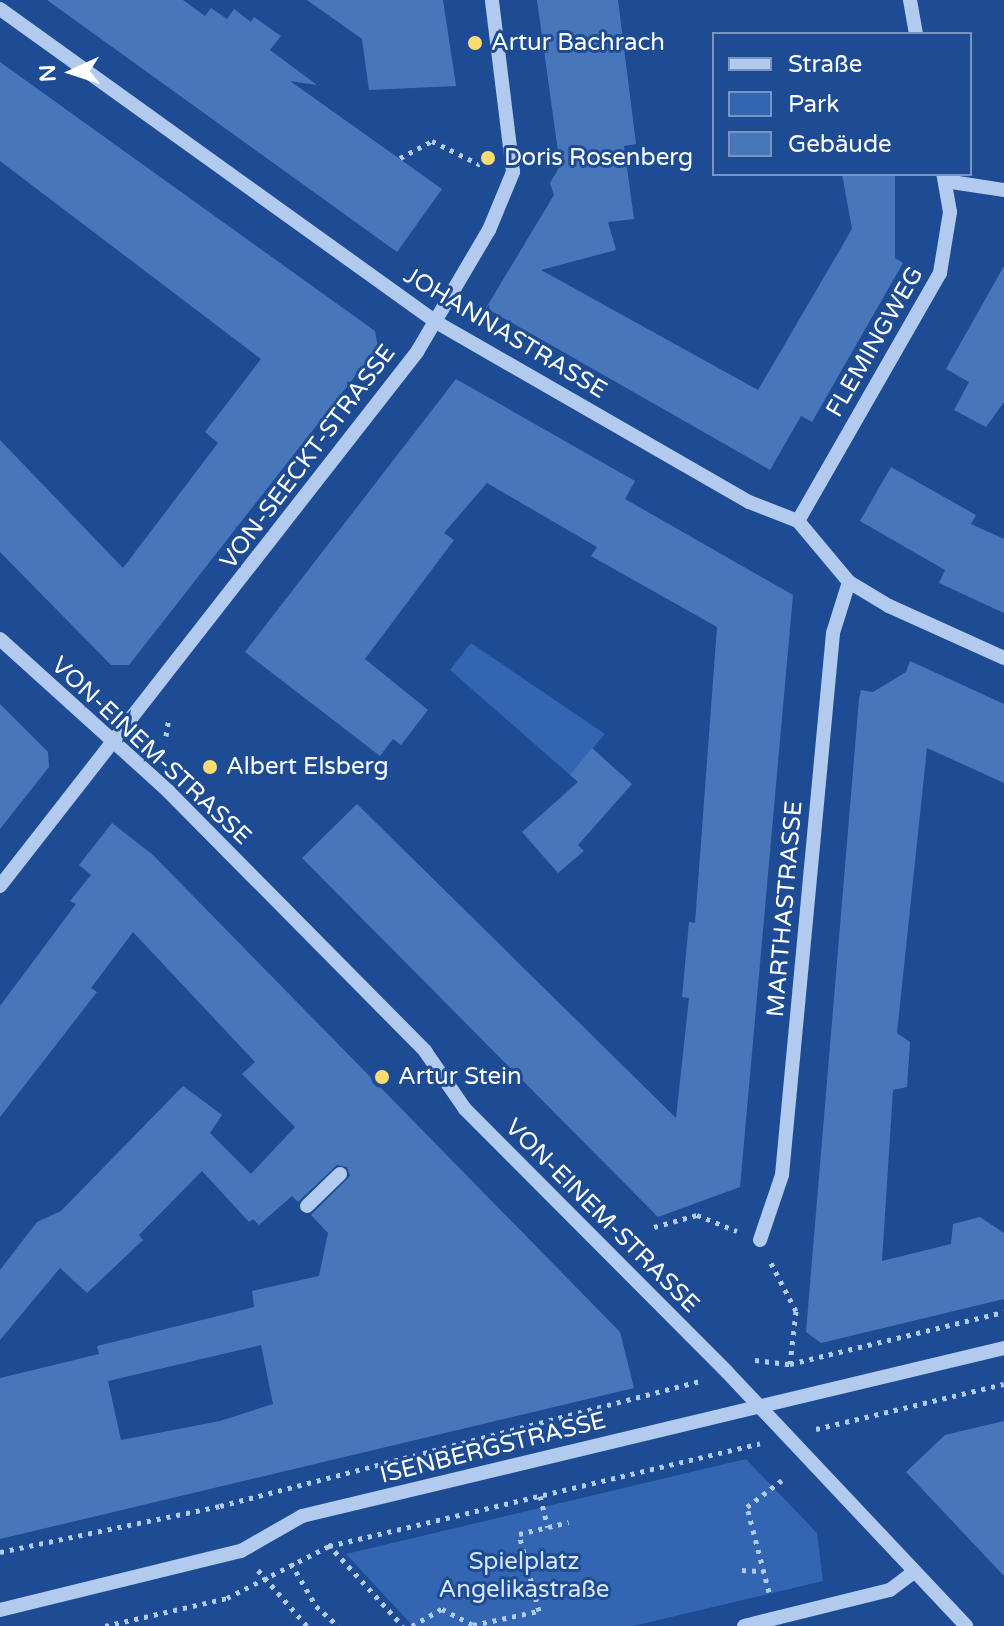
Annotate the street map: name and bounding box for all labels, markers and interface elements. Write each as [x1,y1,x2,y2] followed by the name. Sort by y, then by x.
[491,29,665,57] place label: Artur Bachrach
[32,32,112,112] north arrow
[712,32,972,176] legend
[466,34,484,52] marker: Artur Bachrach
[788,50,862,79] text: Straße
[35,64,61,83] text: N
[788,90,839,119] text: Park
[788,130,892,159] text: Gebäude
[504,144,693,172] place label: Doris Rosenberg
[479,149,497,167] marker: Doris Rosenberg
[398,261,612,405] street label: JOHANNASTRASSE
[820,262,930,422] street label: FLEMINGWEG
[214,339,402,575] street label: VON-SEECKT-STRASSE
[45,651,257,851] street label: VON-EINEM-STRASSE
[226,753,389,781] place label: Albert Elsberg
[201,758,219,776] marker: Albert Elsberg
[761,800,809,1018] street label: MARTHASTRASSE
[398,1063,522,1091] place label: Artur Stein
[373,1068,391,1086] marker: Artur Stein
[499,1113,705,1319] street label: VON-EINEM-STRASSE
[377,1406,609,1490] street label: ISENBERGSTRASSE
[439,1548,609,1604] park label: Spielplatz Angelikastraße

